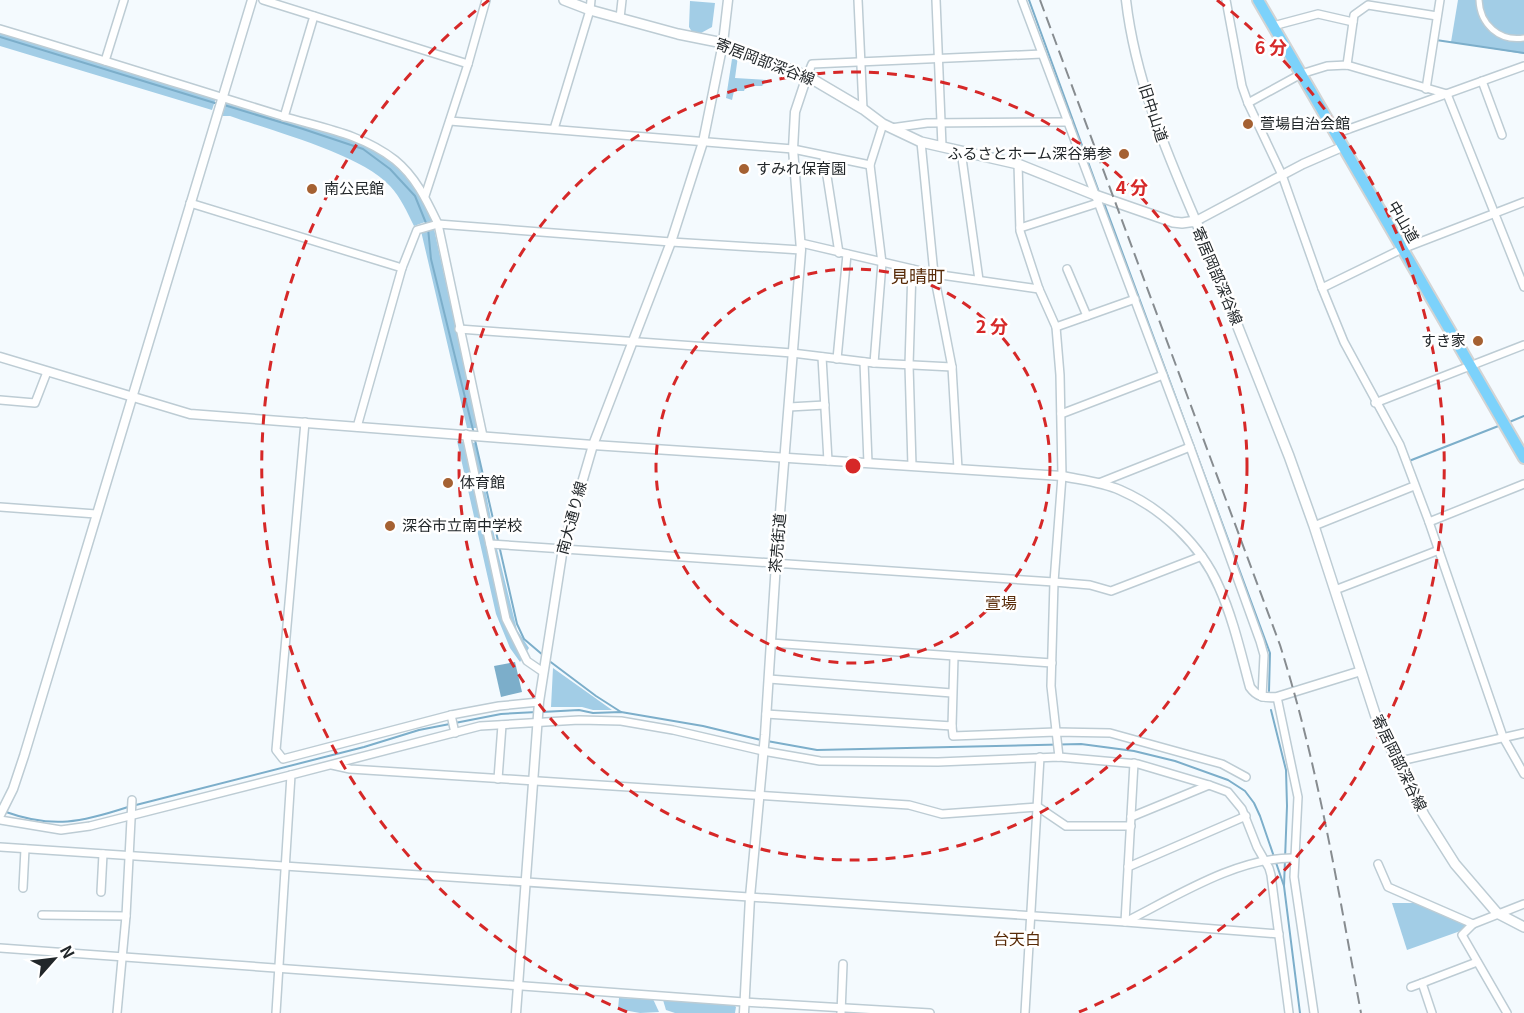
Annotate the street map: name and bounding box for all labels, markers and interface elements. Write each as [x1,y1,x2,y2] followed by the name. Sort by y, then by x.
[713,32,818,89] street label: 寄居岡部深谷線
[1255,33,1287,59] text: 6 分
[1135,81,1174,144] street label: 旧中山道
[1260,112,1350,133] place label: 萱場自治会館
[1241,117,1255,131] marker: 萱場自治会館
[947,142,1112,163] place label: ふるさとホーム深谷第参
[1117,147,1131,161] marker: ふるさとホーム深谷第参
[756,157,846,178] place label: すみれ保育園
[737,162,751,176] marker: すみれ保育園
[1116,173,1148,199] text: 4 分
[324,177,384,198] place label: 南公民館
[305,182,319,196] marker: 南公民館
[1384,197,1425,246] street label: 中山道
[1188,223,1249,328] street label: 寄居岡部深谷線
[891,262,945,288] district label: 見晴町
[976,312,1008,338] text: 2 分
[1421,329,1466,350] place label: すき家
[1471,334,1485,348] marker: すき家
[843,456,863,476] centre of rings
[460,471,505,492] place label: 体育館
[441,476,455,490] marker: 体育館
[551,479,590,557] street label: 南大通り線
[763,512,790,574] street label: 茶売街道
[402,514,522,535] place label: 深谷市立南中学校
[383,519,397,533] marker: 深谷市立南中学校
[985,590,1017,614] district label: 萱場
[1368,711,1433,814] street label: 寄居岡部深谷線
[993,926,1041,950] district label: 台天白
[24,929,84,989] north arrow
[55,941,82,962] text: N

